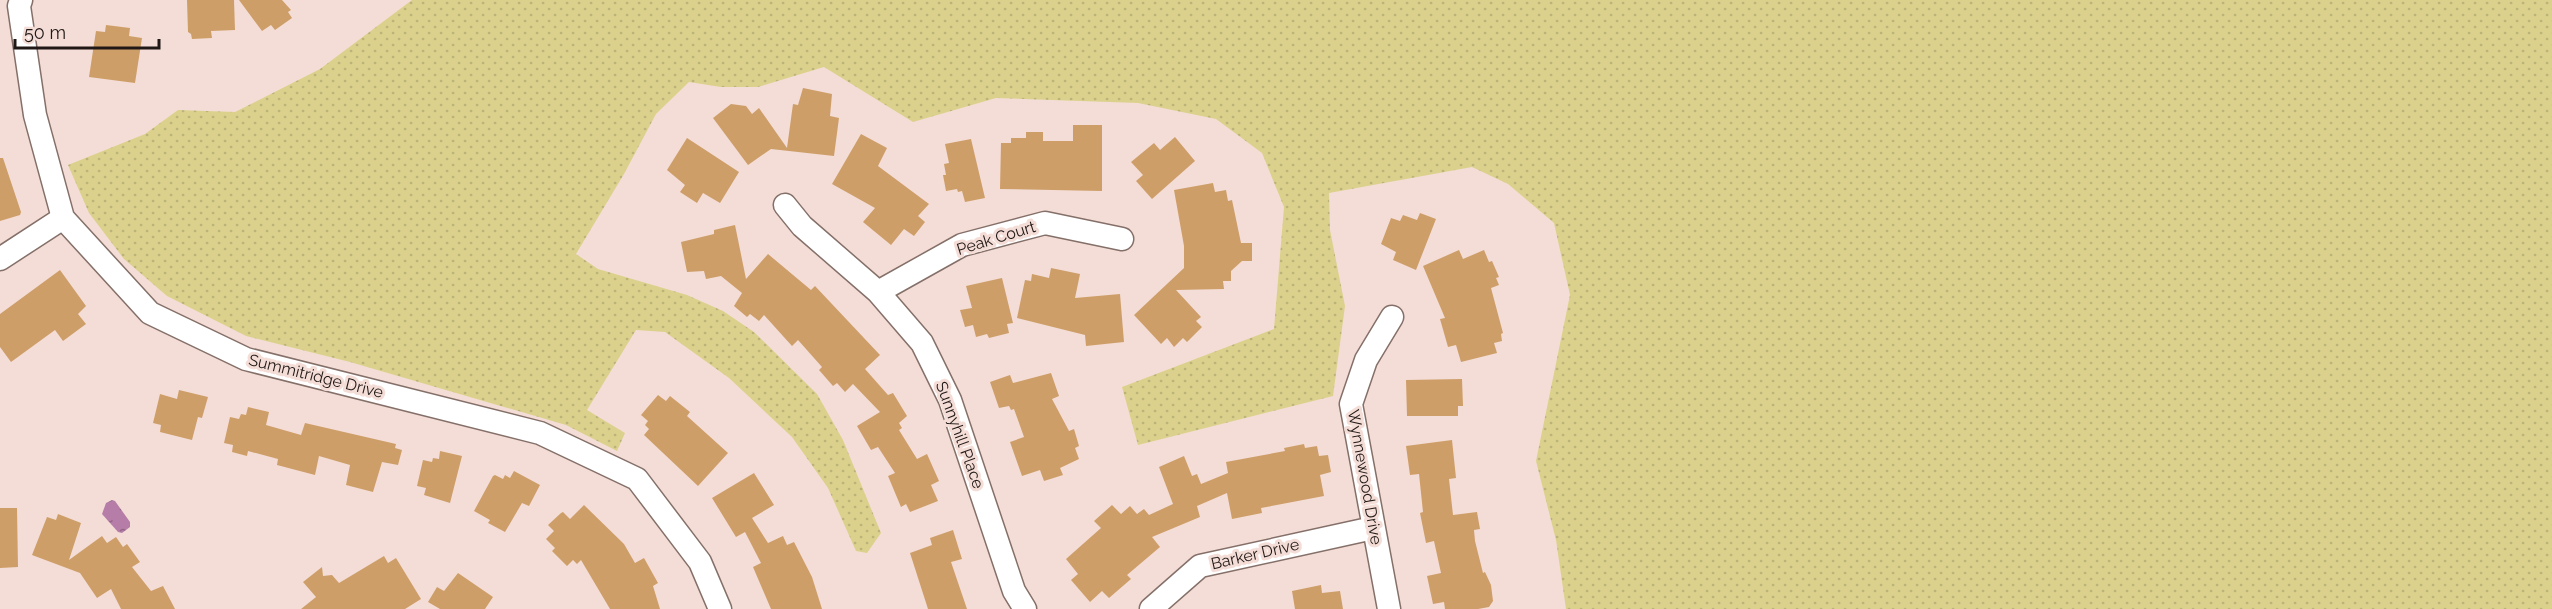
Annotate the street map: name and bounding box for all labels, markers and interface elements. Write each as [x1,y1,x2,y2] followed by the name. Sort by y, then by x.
[15,12,159,50] scale bar
[24,22,66,43] text: 50 m
[954,217,1038,259] street label: Peak Court
[247,350,385,402] street label: Summitridge Drive
[932,379,988,491] street label: Sunnyhill Place
[1344,408,1386,546] street label: Wynnewood Drive
[1209,535,1301,573] street label: Barker Drive

